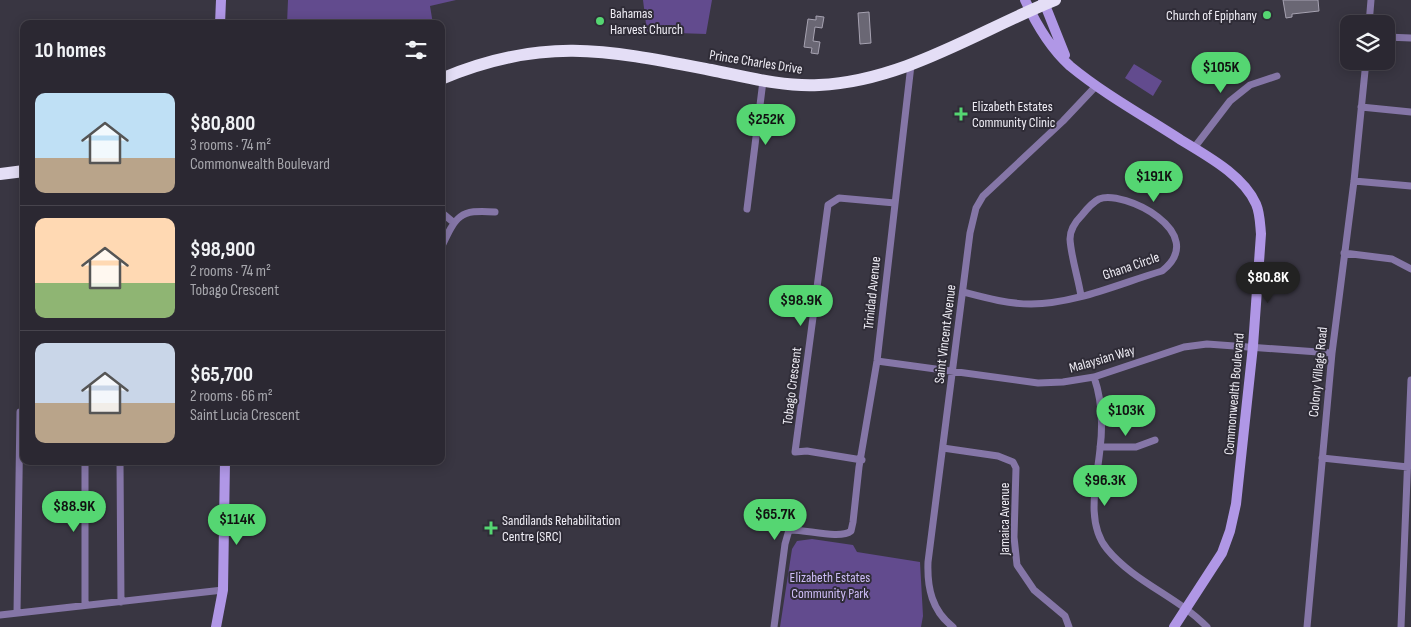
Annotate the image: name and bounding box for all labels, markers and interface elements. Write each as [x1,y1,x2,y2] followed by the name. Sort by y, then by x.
[610,5,683,38] place label: Bahamas Harvest Church
[1166,7,1258,24] place label: Church of Epiphany
[1261,9,1273,21] marker: Church of Epiphany
[594,15,606,27] marker: Bahamas Harvest Church
[1340,15,1395,70] map controls
[1340,15,1395,70] button: layers
[402,36,430,64] icon: filters
[35,38,106,63] text: 10 homes
[708,46,804,78] street label: Prince Charles Drive
[1186,52,1256,94] pin: $105K
[1203,58,1240,77] text: $105K
[972,98,1055,131] place label: Elizabeth Estates Community Clinic
[731,104,801,146] pin: $252K
[954,107,968,121] marker: Elizabeth Estates Community Clinic
[747,110,785,129] text: $252K
[190,111,255,136] text: $80,800
[75,113,135,173] icon: home
[190,136,271,155] text: 3 rooms · 74 m²
[190,155,330,174] text: Commonwealth Boulevard
[1119,160,1189,203] pin: $191K
[1136,167,1172,186] text: $191K
[190,237,255,262] text: $98,900
[75,238,135,298] icon: home
[1100,248,1162,284] street label: Ghana Circle
[860,256,884,330] street label: Trinidad Avenue
[190,262,271,281] text: 2 rooms · 74 m²
[1227,262,1309,304] pin: $80.8K
[1247,268,1289,287] text: $80.8K
[190,281,279,300] text: Tobago Crescent
[760,284,842,327] pin: $98.9K
[931,284,959,384] street label: Saint Vincent Avenue
[780,291,822,310] text: $98.9K
[1305,326,1331,418] street label: Colony Village Road
[1220,332,1248,456] street label: Commonwealth Boulevard
[1067,341,1137,376] street label: Malaysian Way
[779,346,805,426] street label: Tobago Crescent
[190,362,253,387] text: $65,700
[75,363,135,423] icon: home
[190,387,273,406] text: 2 rooms · 66 m²
[1091,394,1161,437] pin: $103K
[1107,401,1145,420] text: $103K
[190,406,300,425] text: Saint Lucia Crescent
[1064,464,1146,507] pin: $96.3K
[1084,471,1126,490] text: $96.3K
[996,483,1013,556] street label: Jamaica Avenue
[33,490,115,533] pin: $88.9K
[53,497,95,516] text: $88.9K
[734,498,816,541] pin: $65.7K
[202,504,272,546] pin: $114K
[755,505,795,524] text: $65.7K
[219,510,255,529] text: $114K
[502,512,620,545] place label: Sandilands Rehabilitation Centre (SRC)
[484,521,498,535] marker: Sandilands Rehabilitation Centre (SRC)
[790,569,870,602] park label: Elizabeth Estates Community Park

